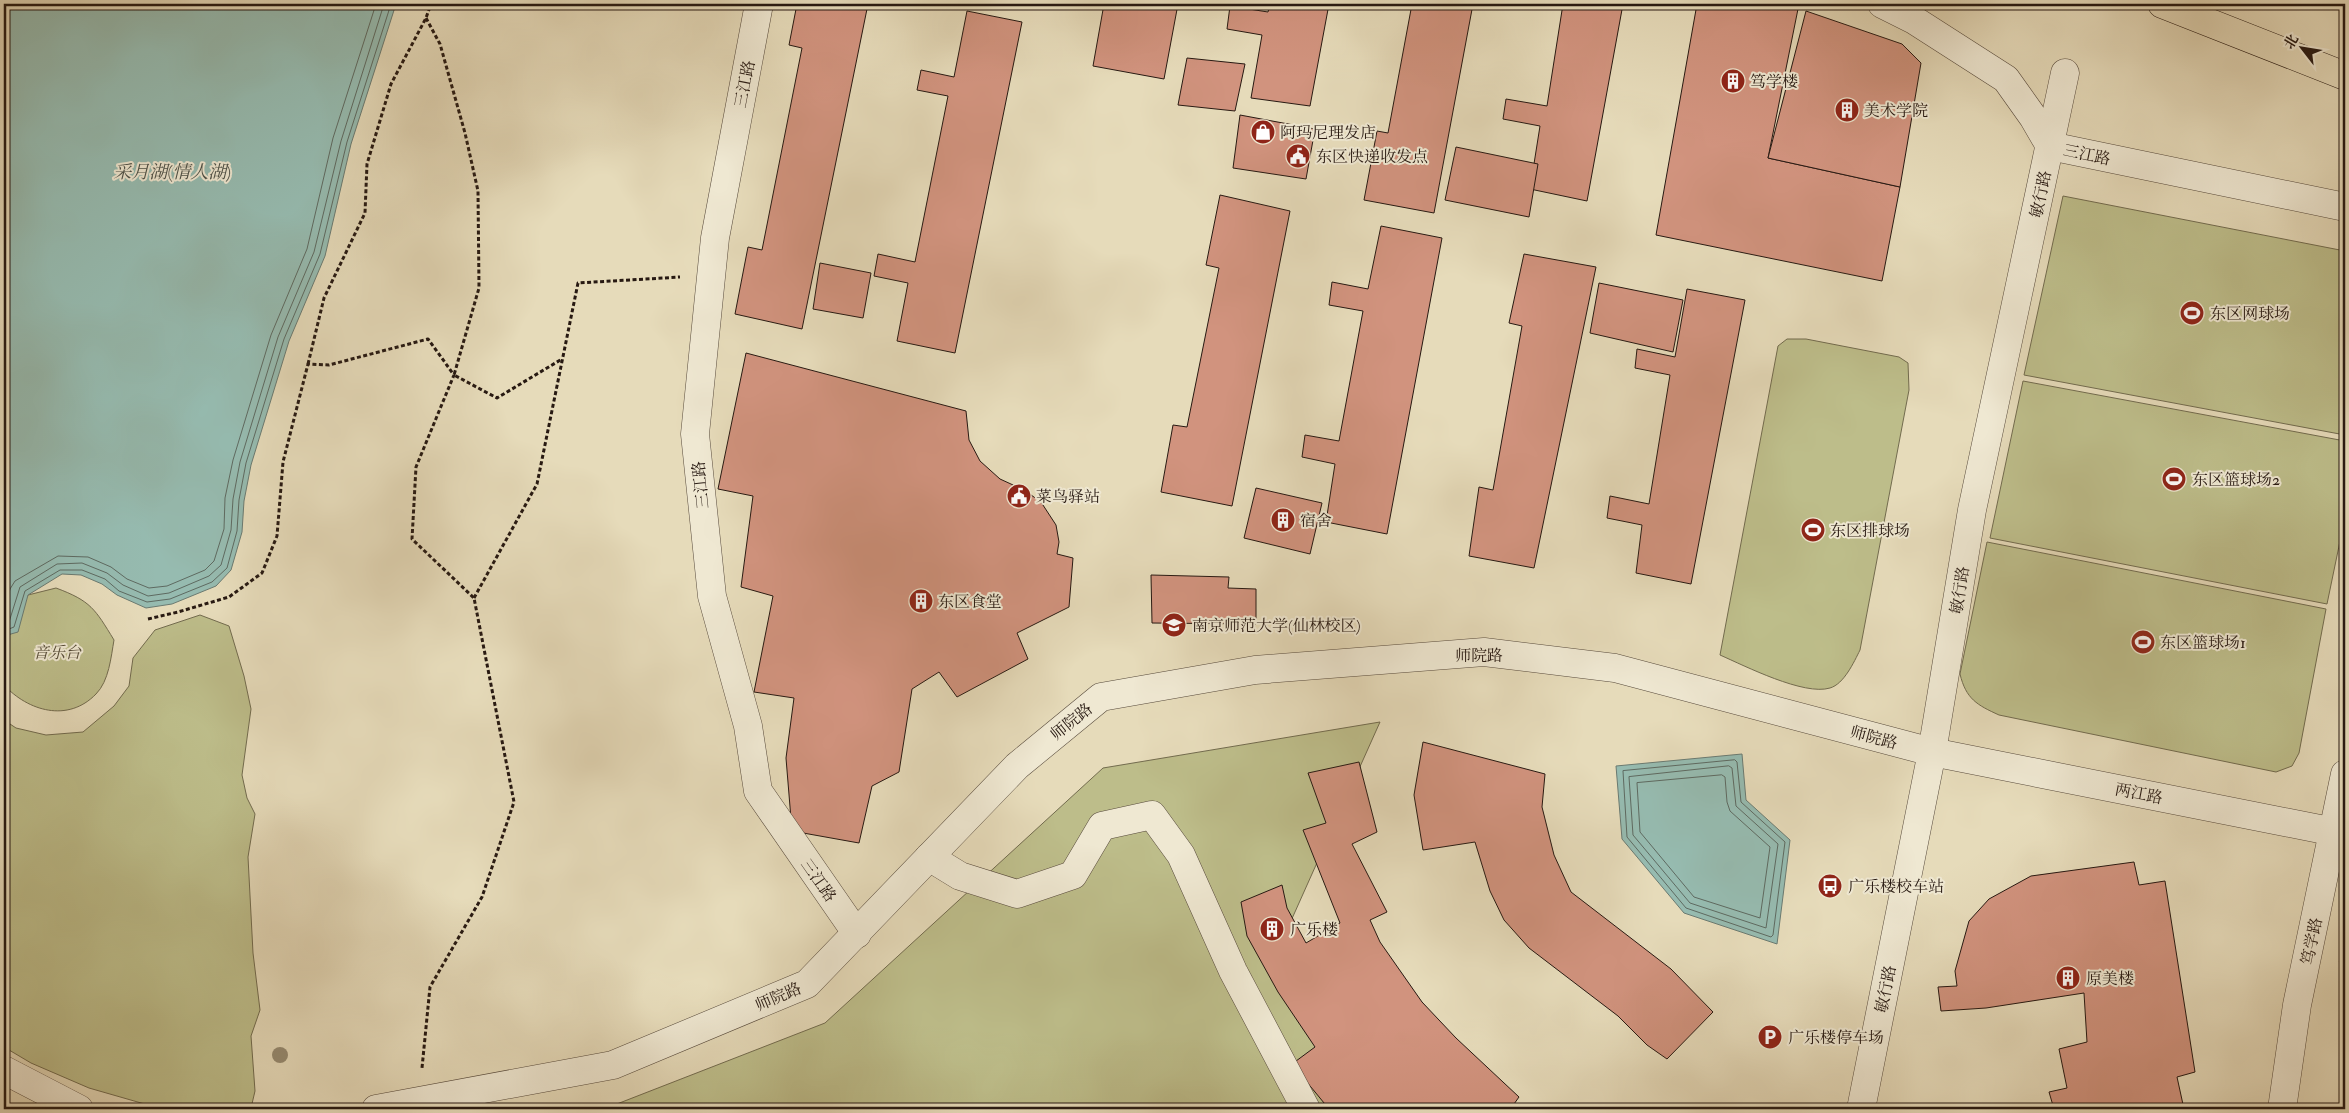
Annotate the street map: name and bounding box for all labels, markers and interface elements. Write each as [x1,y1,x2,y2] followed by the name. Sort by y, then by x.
[2276,22,2326,72] north arrow
[2280,31,2302,52] text: 北
[731,59,759,110] street label: 三江路
[1720,68,1746,94] building icon: 笃学楼
[1750,72,1798,92] place label: 笃学楼
[1834,97,1860,123] building icon: 美术学院
[1864,101,1928,121] place label: 美术学院
[1250,119,1276,145] shop icon: 阿玛尼理发店
[1280,123,1376,143] place label: 阿玛尼理发店
[2061,140,2112,170] street label: 三江路
[1285,143,1311,169] public building icon: 东区快递收发点
[1316,147,1428,167] place label: 东区快递收发点
[113,161,231,184] water label: 采月湖(情人湖)
[2026,169,2056,220] street label: 敏行路
[2179,300,2205,326] sports icon: 东区网球场
[2210,304,2290,324] place label: 东区网球场
[689,460,713,510] street label: 三江路
[2161,466,2187,492] sports icon: 东区篮球场2
[2192,470,2280,490] place label: 东区篮球场2
[1006,483,1032,509] public building icon: 菜鸟驿站
[1036,487,1100,507] place label: 菜鸟驿站
[1270,507,1296,533] building icon: 宿舍
[1300,511,1332,531] place label: 宿舍
[1800,517,1826,543] sports icon: 东区排球场
[1830,521,1910,541] place label: 东区排球场
[1946,565,1974,615] street label: 敏行路
[908,588,934,614] building icon: 东区食堂
[938,592,1002,612] place label: 东区食堂
[1161,612,1187,638] school or university icon: 南京师范大学(仙林校区)
[1192,616,1361,636] place label: 南京师范大学(仙林校区)
[2130,629,2156,655] sports icon: 东区篮球场1
[2160,633,2246,653] place label: 东区篮球场1
[33,643,82,663] park label: 音乐台
[1455,646,1503,666] street label: 师院路
[1047,699,1097,745] street label: 师院路
[1848,722,1900,754] street label: 师院路
[2113,780,2164,808] street label: 两江路
[796,855,840,906] street label: 三江路
[1817,873,1843,899] bus stop icon: 广乐楼校车站
[1848,877,1944,897] place label: 广乐楼校车站
[1259,916,1285,942] building icon: 广乐楼
[2297,916,2327,967] street label: 笃学路
[1290,920,1338,940] place label: 广乐楼
[1872,964,1900,1015] street label: 敏行路
[2055,965,2081,991] building icon: 原美楼
[2086,969,2134,989] place label: 原美楼
[752,978,804,1016] street label: 师院路
[1757,1024,1783,1050] parking icon: 广乐楼停车场
[1788,1028,1884,1048] place label: 广乐楼停车场

